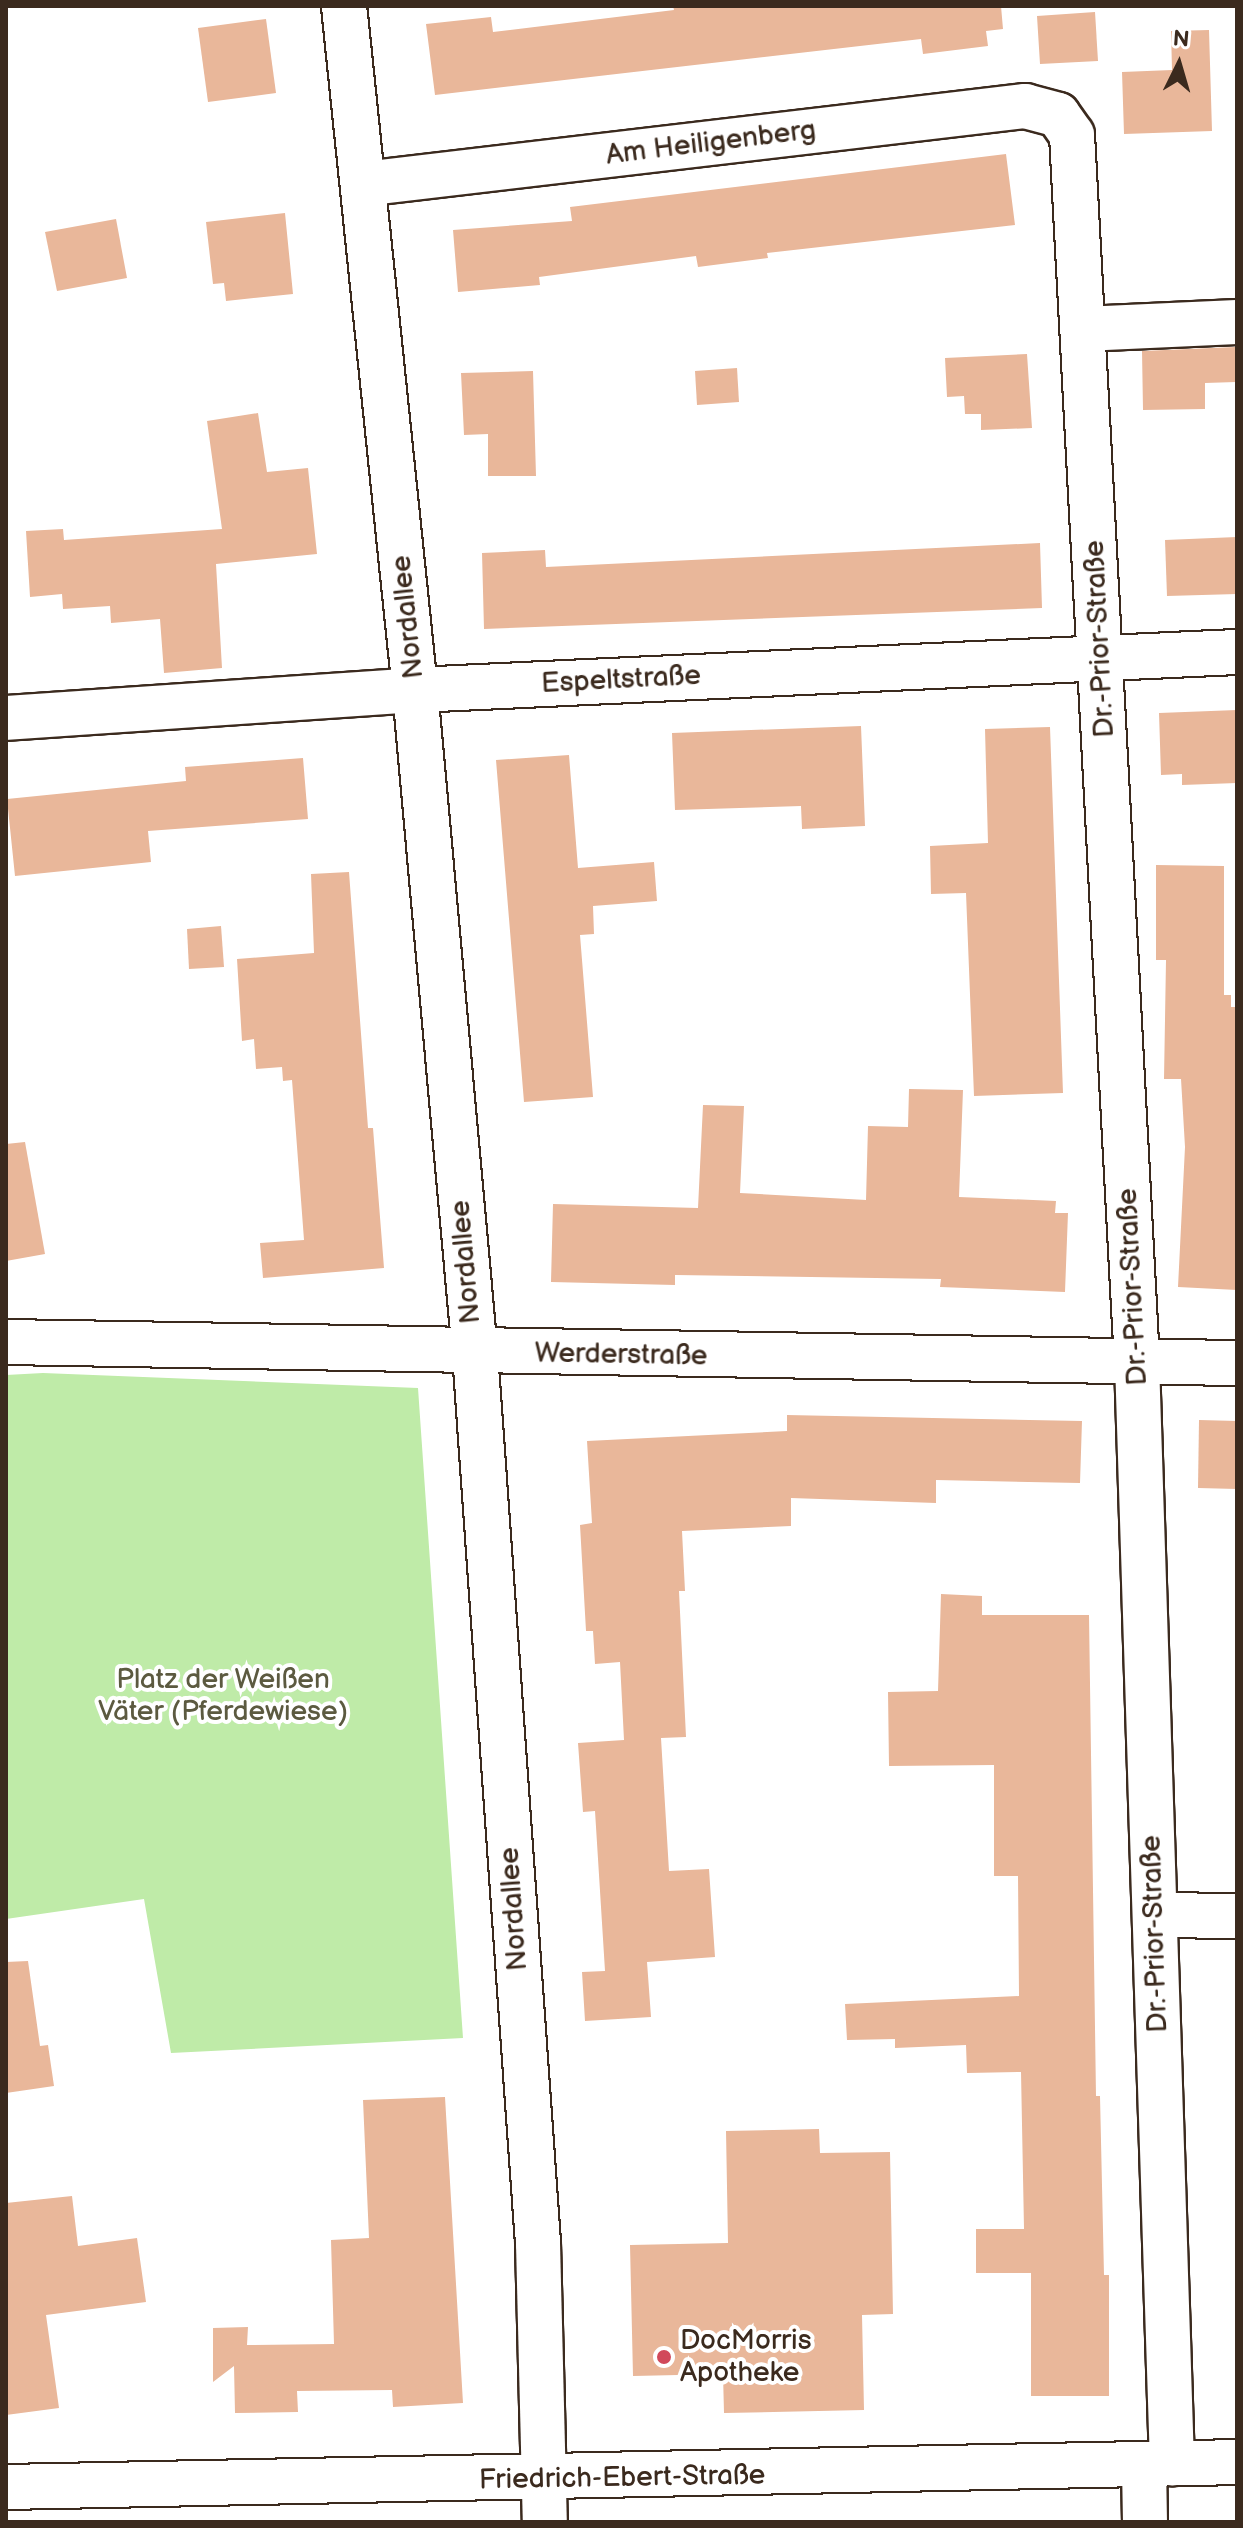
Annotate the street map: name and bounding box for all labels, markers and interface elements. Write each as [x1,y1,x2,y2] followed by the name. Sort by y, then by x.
[1139,24,1219,104] north arrow
[1172,25,1191,54] text: N
[604,113,818,173] street label: Am Heiligenberg
[1078,540,1122,738] street label: Dr.-Prior-Straße
[385,554,431,680] street label: Nordallee
[540,659,702,701] street label: Espeltstraße
[1111,1188,1155,1386] street label: Dr.-Prior-Straße
[444,1199,488,1325] street label: Nordallee
[534,1337,708,1373] street label: Werderstraße
[98,1663,348,1729] park label: Platz der Weißen Väter (Pferdewiese)
[1135,1835,1175,2033] street label: Dr.-Prior-Straße
[493,1846,535,1972] street label: Nordallee
[680,2324,812,2390] place label: DocMorris Apotheke
[655,2348,673,2366] marker: DocMorris Apotheke
[478,2459,766,2497] street label: Friedrich-Ebert-Straße

